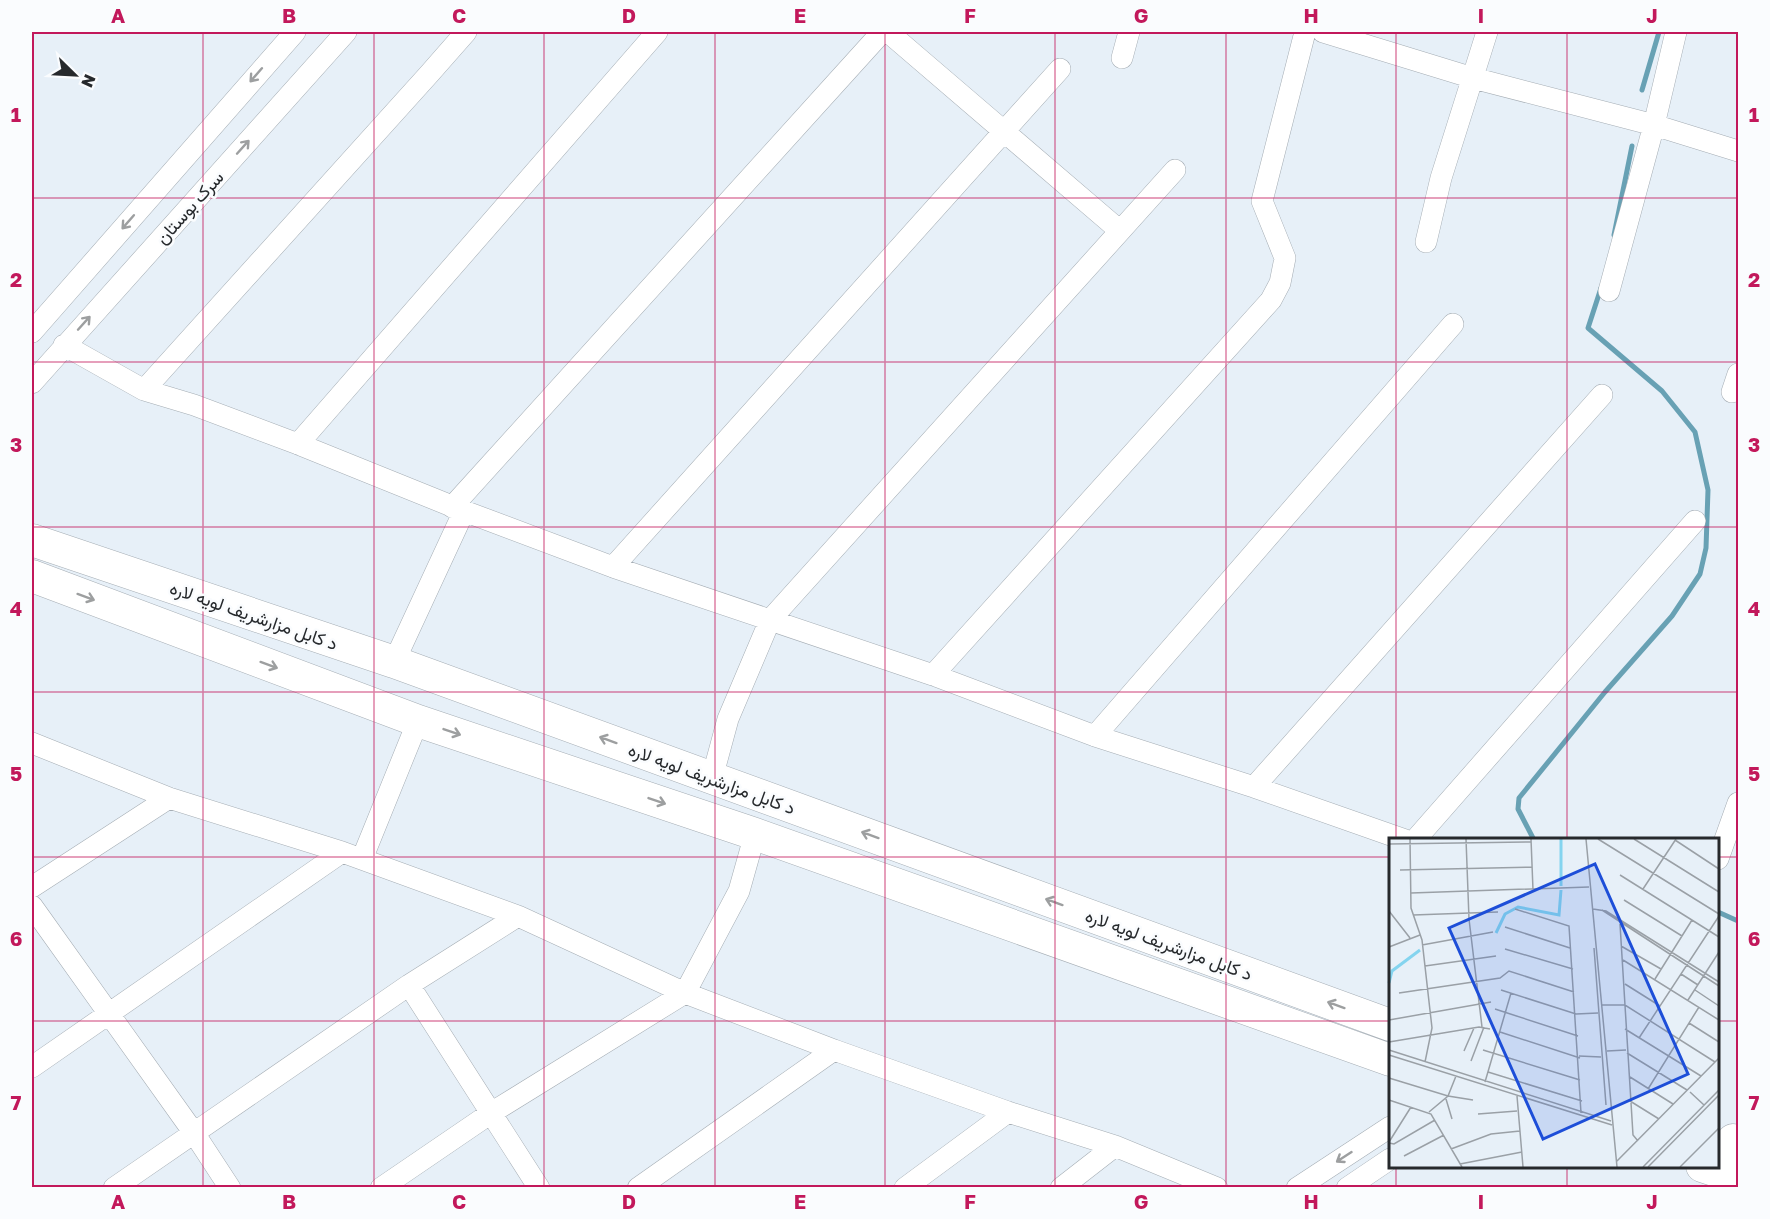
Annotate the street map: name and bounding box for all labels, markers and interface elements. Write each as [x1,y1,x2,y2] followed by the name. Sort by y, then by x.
[111,3,125,27] text: A
[282,3,296,27] text: B
[452,3,466,27] text: C
[622,3,636,27] text: D
[794,3,806,27] text: E
[964,3,976,27] text: F
[1134,3,1148,27] text: G
[1303,3,1319,27] text: H
[1478,3,1484,27] text: I
[1646,3,1658,27] text: J
[45,45,105,105] north arrow
[250,67,264,83] one-way arrow
[77,71,100,91] text: N
[11,102,21,126] text: 1
[1749,102,1759,126] text: 1
[236,140,250,155] one-way arrow
[150,166,228,249] street label: سرک بوستان
[121,214,135,229] one-way arrow
[10,267,22,291] text: 2
[1748,267,1760,291] text: 2
[77,316,91,331] one-way arrow
[10,432,22,456] text: 3
[1748,432,1760,456] text: 3
[167,576,341,655] street label: د کابل مزارشریف لویه لاره
[76,592,95,603] one-way arrow
[10,596,22,620] text: 4
[1748,596,1760,620] text: 4
[259,660,278,671] one-way arrow
[442,727,461,738] one-way arrow
[599,734,618,745] one-way arrow
[625,738,798,819] street label: د کابل مزارشریف لویه لاره
[10,761,22,785] text: 5
[1748,761,1760,785] text: 5
[647,796,666,807] one-way arrow
[861,829,880,840] one-way arrow
[1389,838,1719,1168] inset map
[1045,896,1063,907] one-way arrow
[1082,904,1255,985] street label: د کابل مزارشریف لویه لاره
[10,926,22,950] text: 6
[1748,926,1760,950] text: 6
[1327,998,1345,1009] one-way arrow
[11,1090,22,1114] text: 7
[1749,1090,1760,1114] text: 7
[1336,1151,1353,1163] one-way arrow
[111,1189,125,1213] text: A
[282,1189,296,1213] text: B
[452,1189,466,1213] text: C
[622,1189,636,1213] text: D
[794,1189,806,1213] text: E
[964,1189,976,1213] text: F
[1134,1189,1148,1213] text: G
[1303,1189,1319,1213] text: H
[1478,1189,1484,1213] text: I
[1646,1189,1658,1213] text: J

